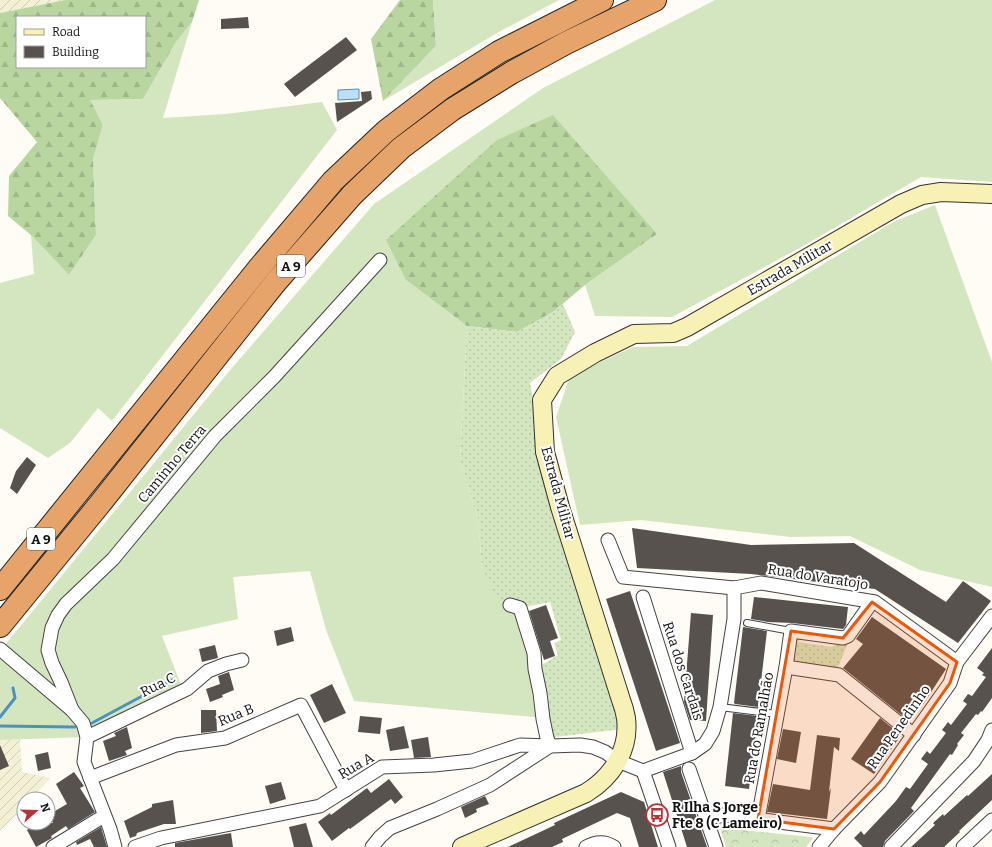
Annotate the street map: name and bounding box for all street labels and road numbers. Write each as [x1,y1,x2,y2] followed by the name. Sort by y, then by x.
[744,237,836,299] street label: Estrada Militar
[277,255,305,277] road number: A 9
[134,421,210,507] street label: Caminho Terra
[537,445,579,541] street label: Estrada Militar
[27,528,55,550] road number: A 9
[766,561,870,593] street label: Rua do Varatojo
[659,619,707,723] street label: Rua dos Cardais
[138,669,178,701] street label: Rua C
[741,671,777,785] street label: Rua do Ramalhão
[864,682,934,772] street label: Rua Penedinho
[216,700,256,730] street label: Rua B
[335,749,377,783] street label: Rua A

